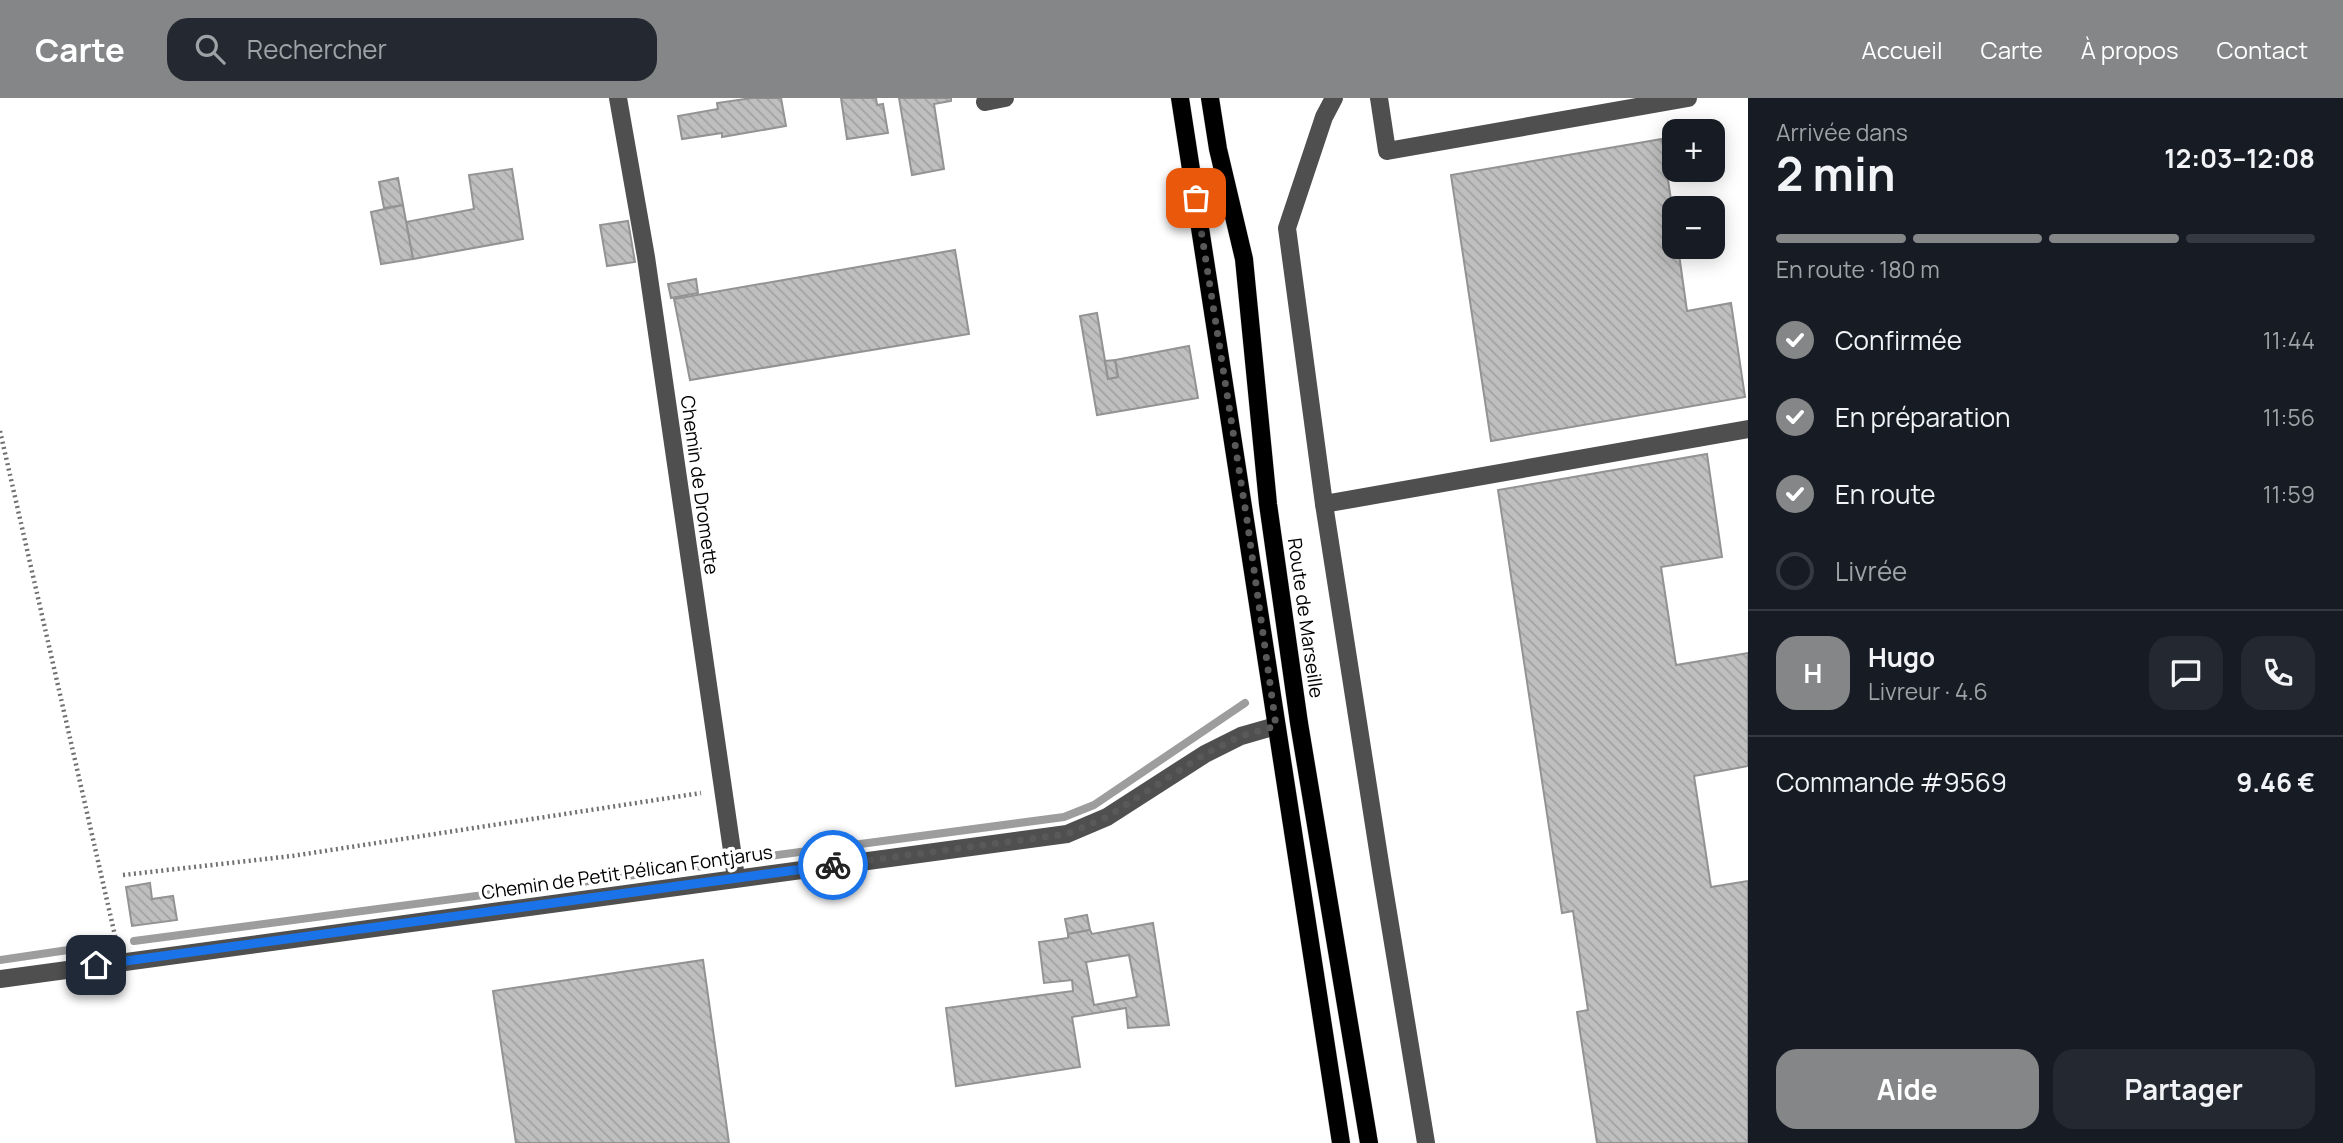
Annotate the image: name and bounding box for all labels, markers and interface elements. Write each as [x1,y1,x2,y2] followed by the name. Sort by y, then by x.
[167,18,657,81] search box
[35,27,125,72] text: Carte
[191,30,229,68] icon: search
[247,31,387,67] text: Rechercher
[1862,33,1942,66] text: Accueil
[1980,33,2043,66] text: Carte
[2081,33,2179,66] text: À propos
[2217,33,2308,66] text: Contact
[1776,116,1908,148] text: Arrivée dans
[1662,119,1725,259] map controls
[1662,119,1725,182] button: +
[2164,140,2315,176] text: 12:03–12:08
[1776,142,1896,205] text: 2 min
[1166,168,1226,228] pin
[1177,179,1215,217] icon: bag
[1662,196,1725,259] button: −
[1776,253,1940,285] text: En route · 180 m
[1776,321,1814,359] icon: check
[1835,322,1962,358] text: Confirmée
[2263,324,2315,356] text: 11:44
[675,394,725,576] street label: Chemin de Dromette
[1776,398,1814,436] icon: check
[1835,399,2010,435] text: En préparation
[2263,401,2315,433] text: 11:56
[1776,475,1814,513] icon: check
[1835,476,1936,512] text: En route
[2263,478,2315,510] text: 11:59
[1282,536,1330,700] street label: Route de Marseille
[1835,553,1907,589] text: Livrée
[2149,636,2223,710] button: chat
[2241,636,2315,710] button: phone
[1868,639,1935,675] text: Hugo
[1804,655,1822,691] text: H
[1868,675,1988,707] text: Livreur · 4.6
[1776,764,2007,800] text: Commande #9569
[2236,764,2315,800] text: 9.46 €
[798,830,868,900] courier
[480,839,774,905] street label: Chemin de Petit Pélican Fontjarus
[814,846,852,884] icon: bike
[66,935,126,995] pin
[77,946,115,984] icon: home
[1776,1049,2039,1129] button: Aide
[2053,1049,2315,1129] button: Partager

